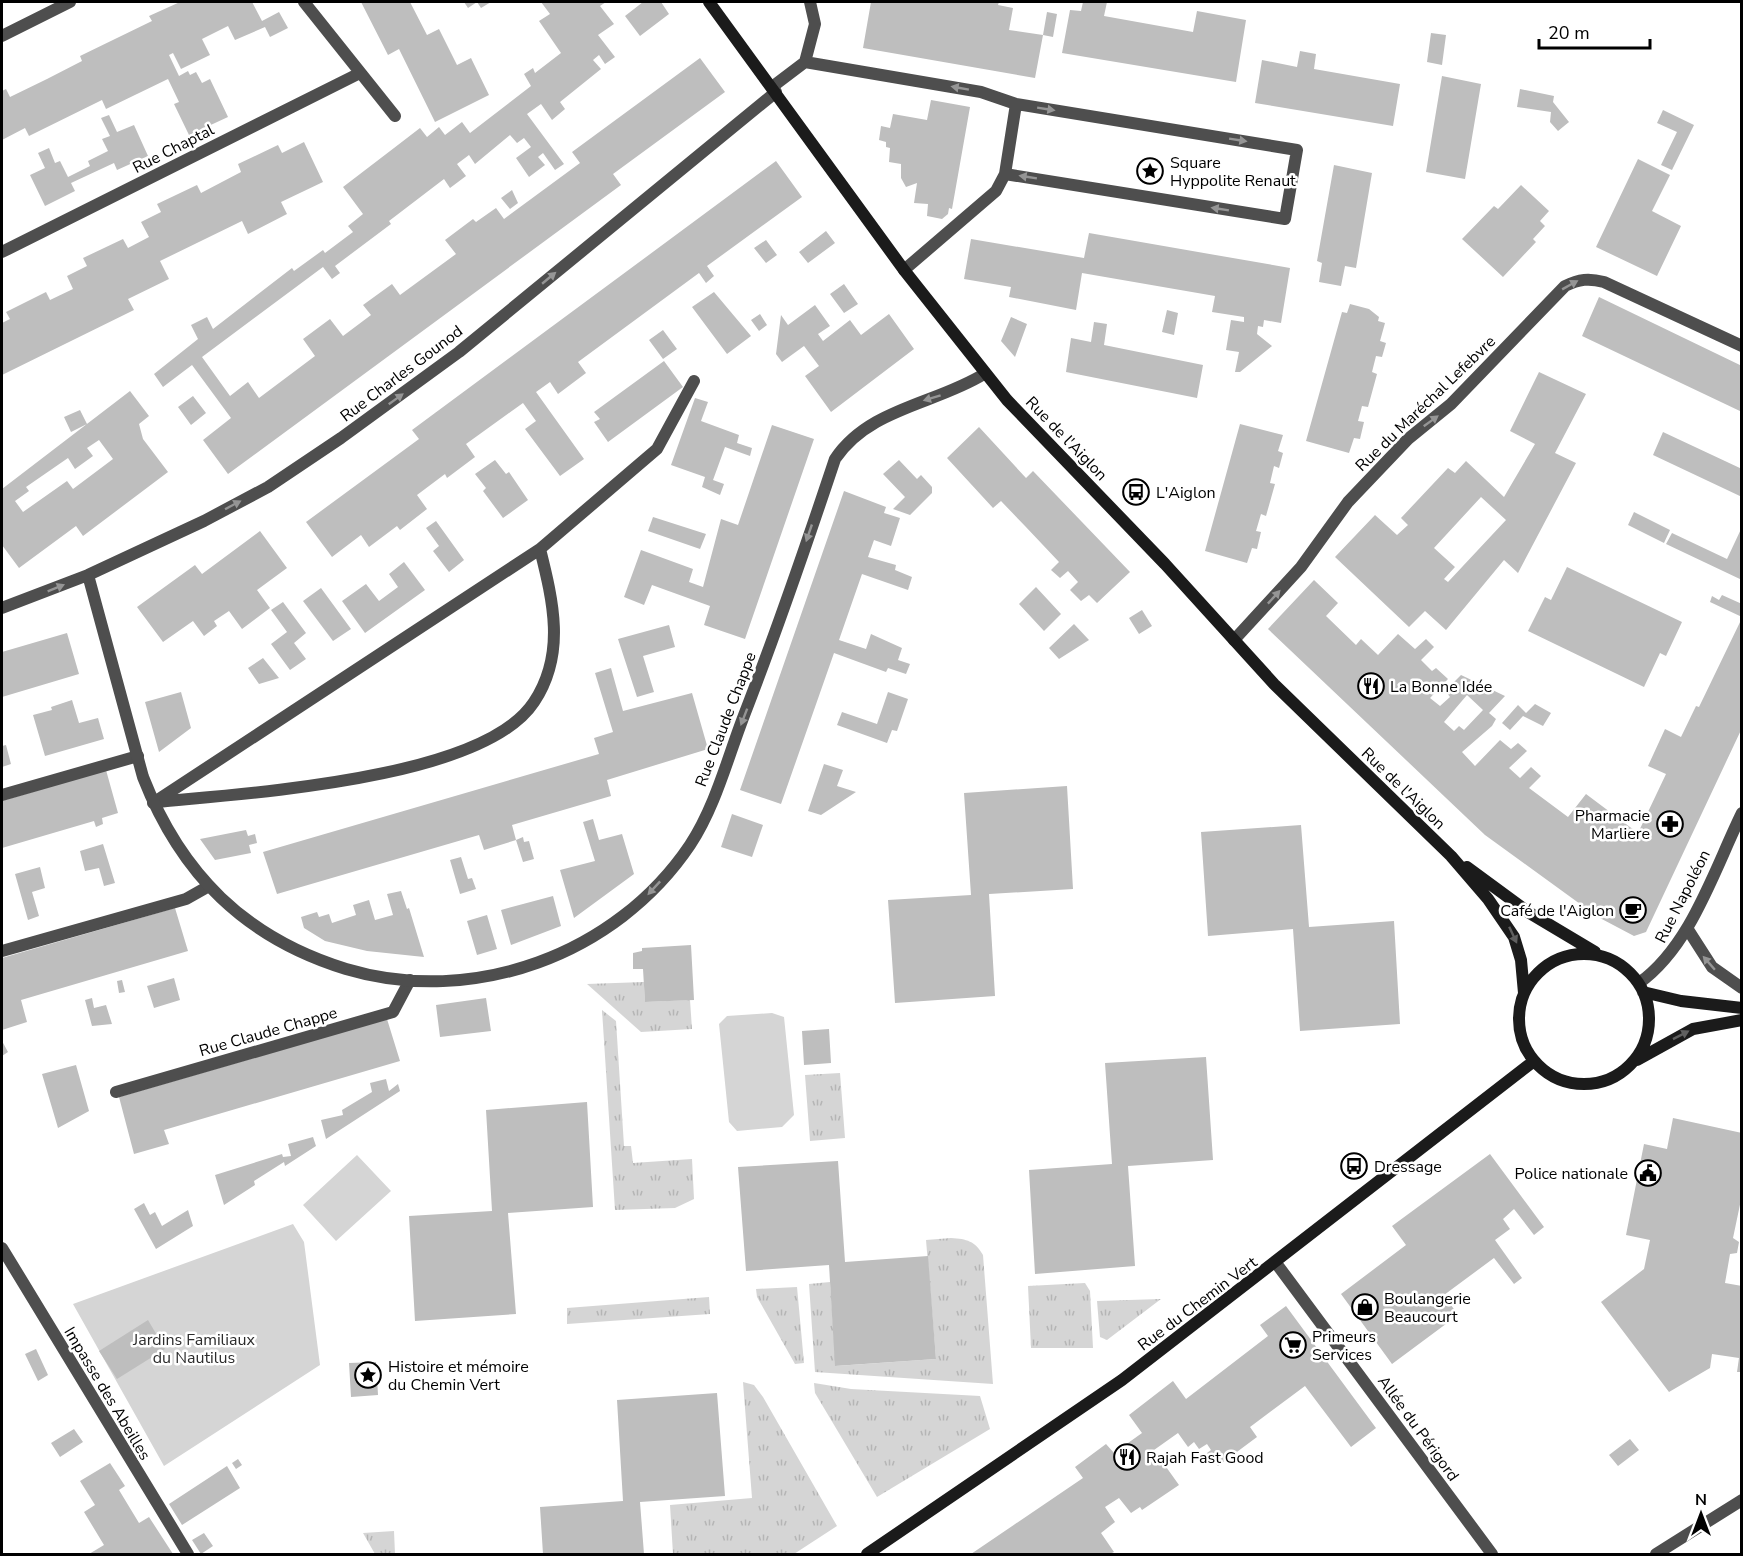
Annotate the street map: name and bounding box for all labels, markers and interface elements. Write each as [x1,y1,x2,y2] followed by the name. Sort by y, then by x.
[1539,12,1650,50] scale bar
[1548,21,1590,45] text: 20 m
[950,83,969,92] one-way arrow
[1037,105,1056,114] one-way arrow
[129,119,218,179] street label: Rue Chaptal
[1229,136,1248,145] one-way arrow
[1170,152,1296,192] place label: Square Hyppolite Renaut
[1135,156,1165,186] place icon: Square Hyppolite Renaut
[1018,173,1037,182] one-way arrow
[1211,204,1230,213] one-way arrow
[541,272,556,285] one-way arrow
[1562,280,1579,290] one-way arrow
[336,320,467,427] street label: Rue Charles Gounod
[1351,331,1501,477] street label: Rue du Maréchal Lefebvre
[1020,392,1112,486] street label: Rue de l'Aiglon
[389,394,404,406] one-way arrow
[922,394,940,403] one-way arrow
[1423,415,1439,427] one-way arrow
[1121,477,1151,507] bus stop icon: L'Aiglon
[1156,482,1216,504] place label: L'Aiglon
[225,500,242,510] one-way arrow
[804,524,814,542] one-way arrow
[48,583,66,593] one-way arrow
[1267,590,1280,605] one-way arrow
[690,649,762,790] street label: Rue Claude Chappe
[1356,671,1386,701] restaurant icon: La Bonne Idée
[1390,676,1492,698] place label: La Bonne Idée
[739,708,748,726] one-way arrow
[1356,743,1450,835] street label: Rue de l'Aiglon
[1575,805,1650,845] place label: Pharmacie Marliere
[1655,809,1685,839] pharmacy icon: Pharmacie Marliere
[1650,846,1716,947] street label: Rue Napoléon
[647,880,661,895] one-way arrow
[1618,895,1648,925] cafe icon: Café de l'Aiglon
[1500,900,1614,922] place label: Café de l'Aiglon
[1508,927,1517,944] one-way arrow
[1703,956,1716,971] one-way arrow
[197,1002,340,1062] street label: Rue Claude Chappe
[1673,1030,1690,1040] one-way arrow
[1339,1151,1369,1181] bus stop icon: Dressage
[1374,1156,1442,1178] place label: Dressage
[1633,1158,1663,1188] public building icon: Police nationale
[1515,1163,1628,1185] place label: Police nationale
[1133,1251,1262,1356] street label: Rue du Chemin Vert
[1384,1288,1471,1328] place label: Boulangerie Beaucourt
[1350,1292,1380,1322] shop icon: Boulangerie Beaucourt
[59,1323,156,1464] street label: Impasse des Abeilles
[1312,1326,1376,1366] place label: Primeurs Services
[132,1329,256,1369] park label: Jardins Familiaux du Nautilus
[1278,1330,1308,1360] supermarket icon: Primeurs Services
[388,1356,529,1396] place label: Histoire et mémoire du Chemin Vert
[353,1360,383,1390] place icon: Histoire et mémoire du Chemin Vert
[1372,1371,1464,1486] street label: Allée du Périgord
[1112,1442,1142,1472] restaurant icon: Rajah Fast Good
[1146,1447,1264,1469] place label: Rajah Fast Good
[1671,1484,1731,1544] north arrow
[1695,1489,1707,1511] text: N

